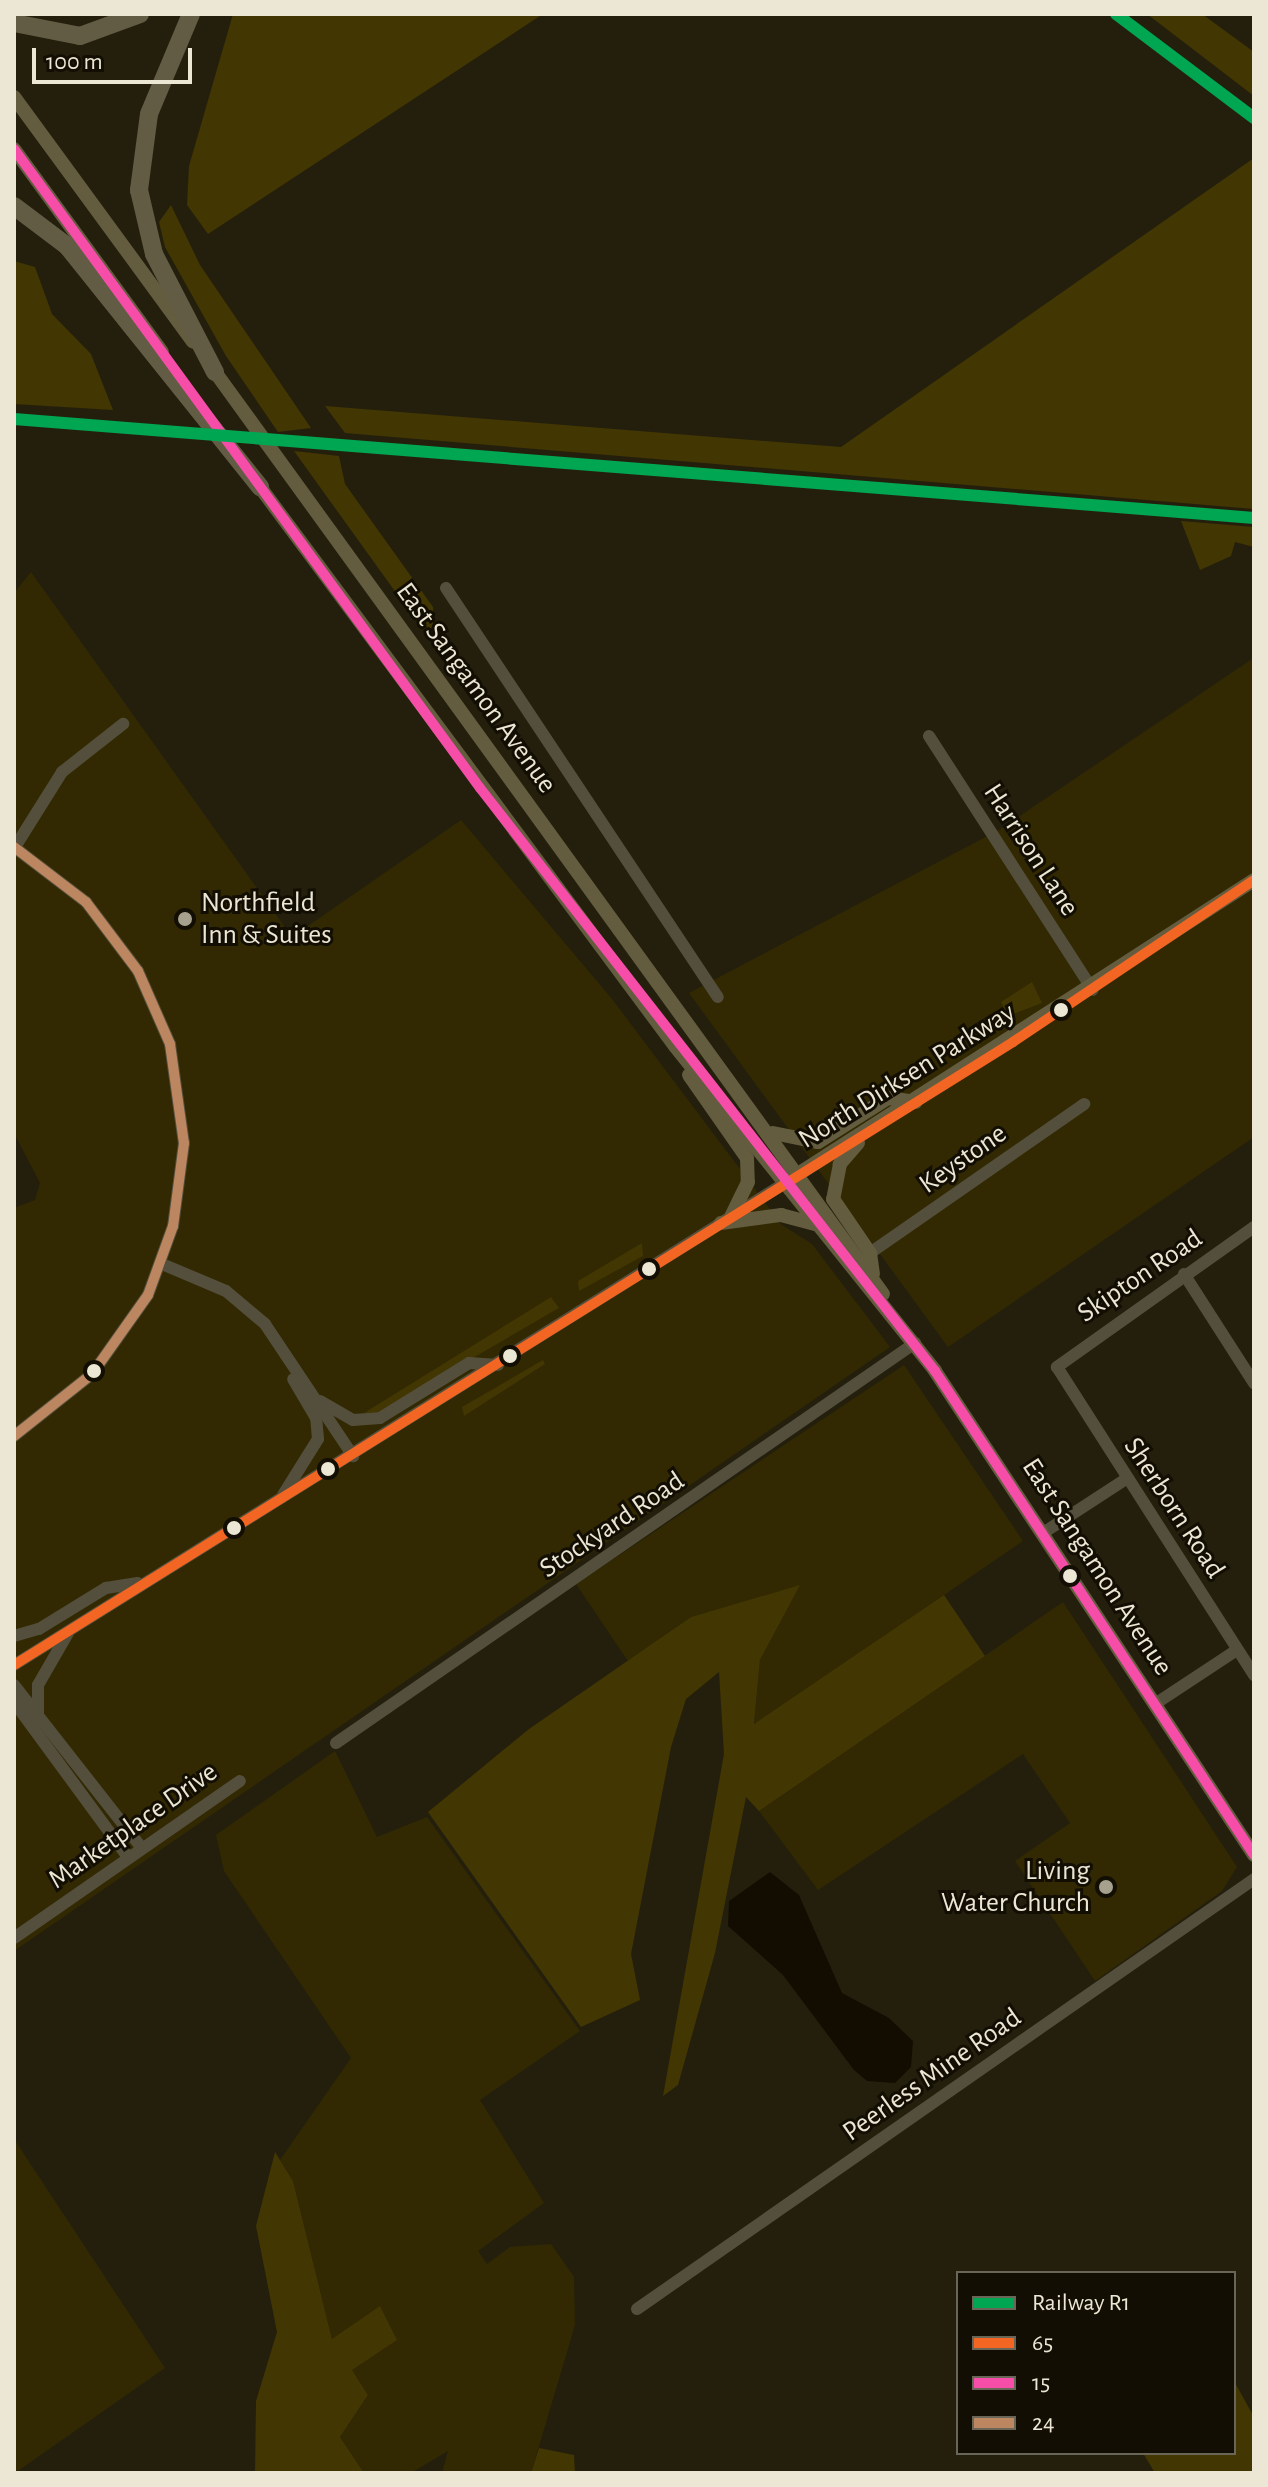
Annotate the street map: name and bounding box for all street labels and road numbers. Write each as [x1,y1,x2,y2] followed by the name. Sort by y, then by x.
[388,576,564,800] street label: East Sangamon Avenue
[976,778,1086,922] street label: Harrison Lane
[792,996,1022,1156] street label: North Dirksen Parkway
[913,1117,1013,1201] street label: Keystone
[1071,1222,1209,1330] street label: Skipton Road
[1116,1431,1232,1585] street label: Sherborn Road
[1014,1452,1180,1682] street label: East Sangamon Avenue
[533,1464,691,1586] street label: Stockyard Road
[42,1755,224,1897] street label: Marketplace Drive
[836,2001,1028,2149] street label: Peerless Mine Road

